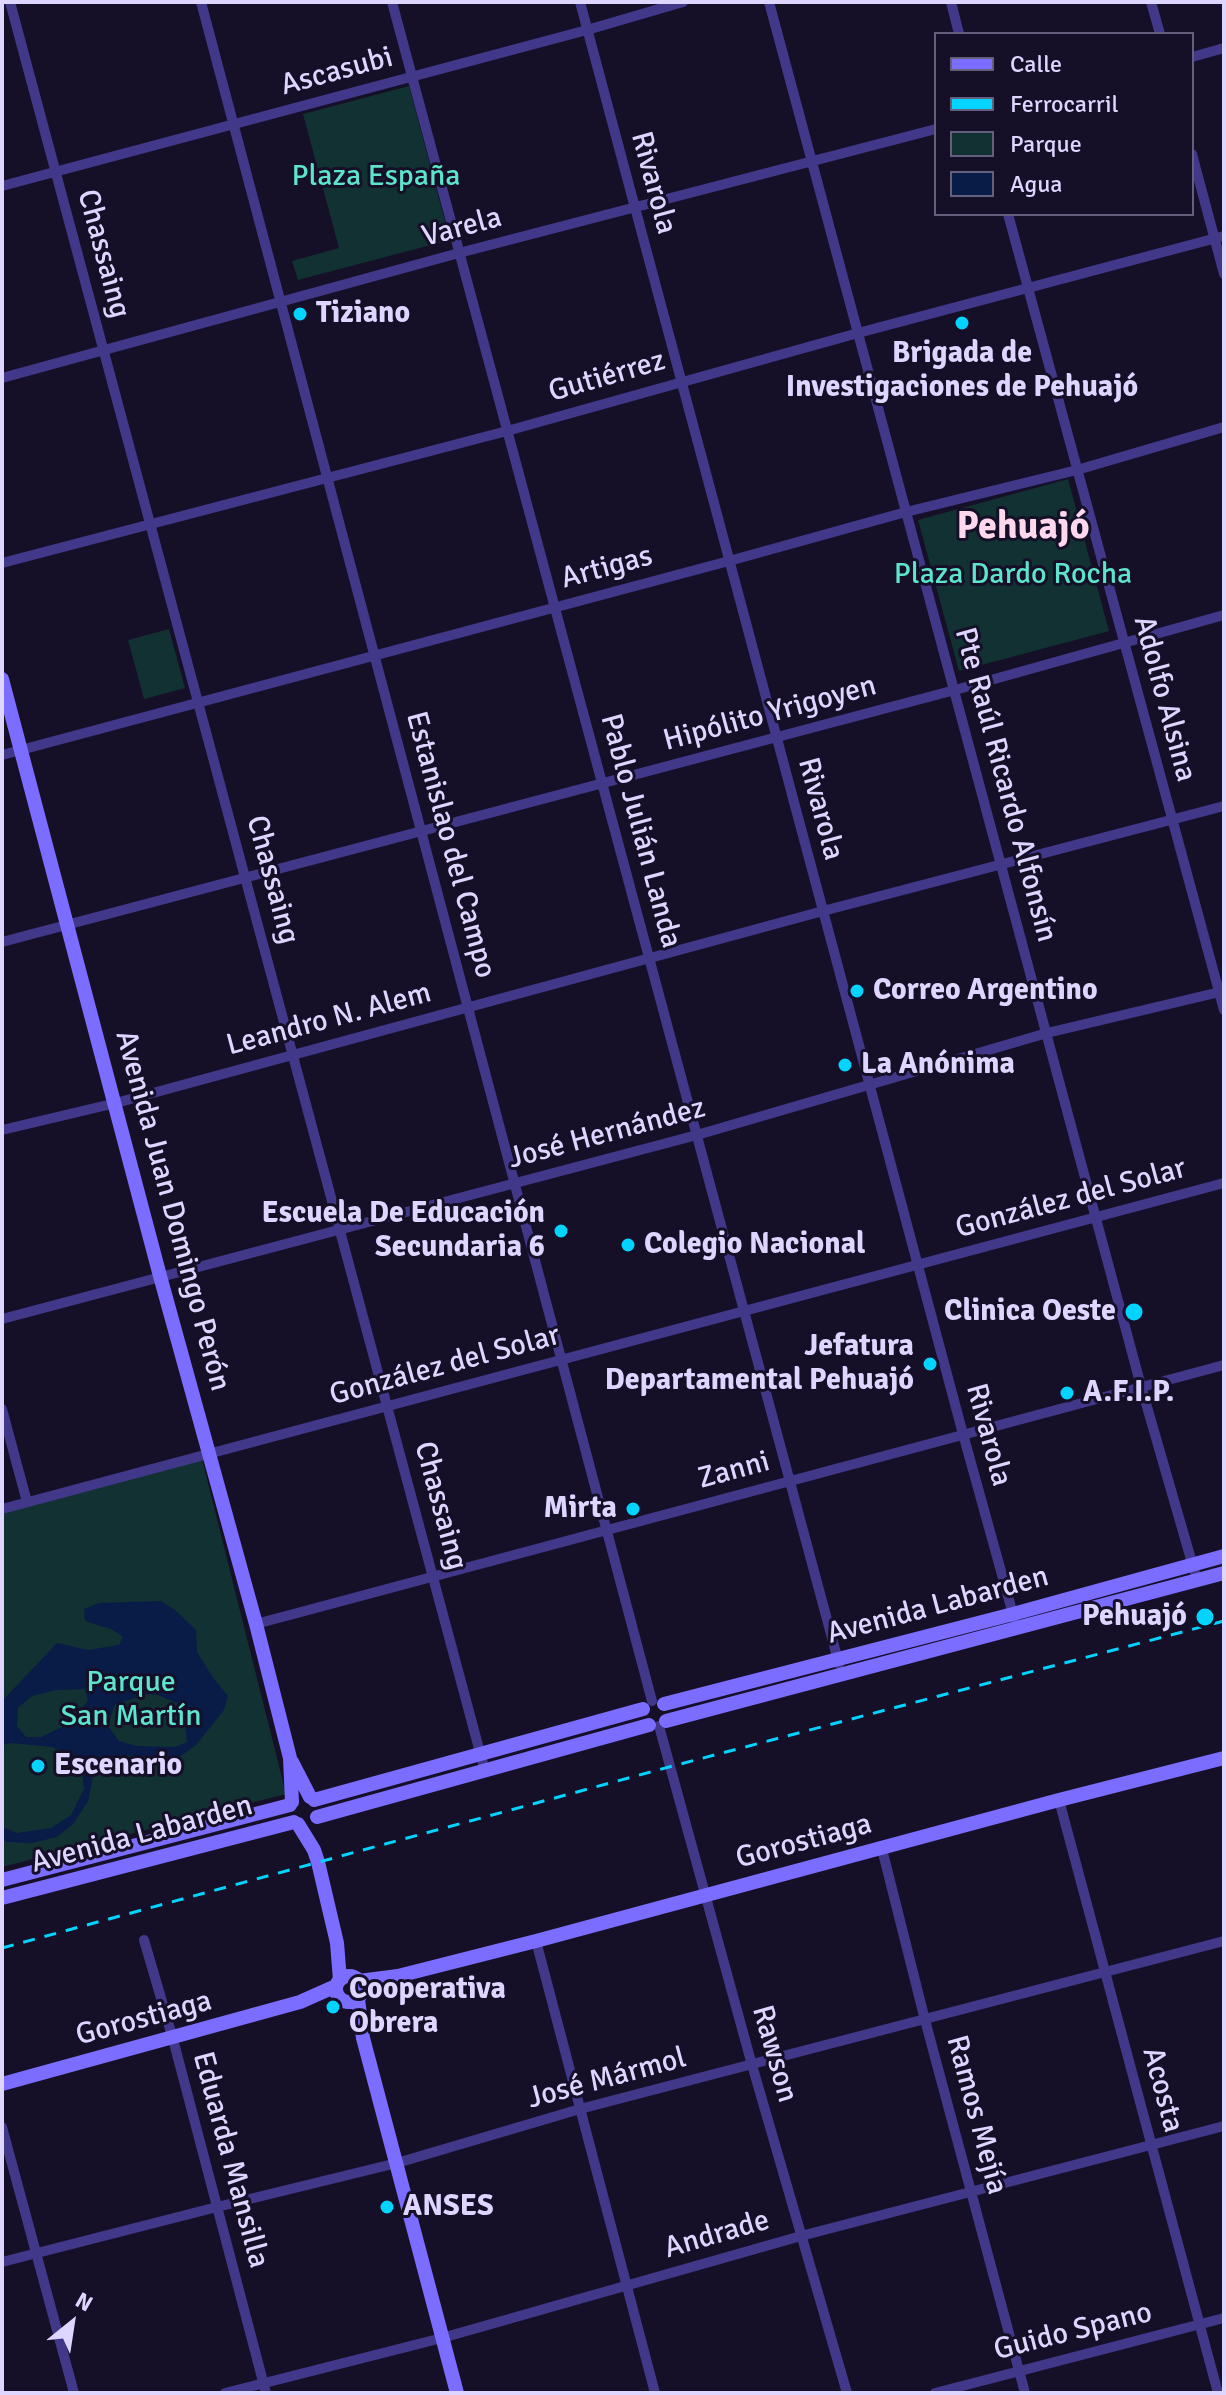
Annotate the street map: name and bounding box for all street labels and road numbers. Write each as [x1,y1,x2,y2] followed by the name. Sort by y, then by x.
[277,40,397,104] street label: Ascasubi
[622,128,684,238] street label: Rivarola
[69,186,137,322] street label: Chassaing
[418,200,506,256] street label: Varela
[545,343,669,411] street label: Gutiérrez
[557,539,657,597] street label: Artigas
[1125,612,1203,786] street label: Adolfo Alsina
[946,624,1064,946] street label: Pte Raúl Ricardo Alfonsín
[660,668,880,760] street label: Hipólito Yrigoyen
[397,708,503,982] street label: Estanislao del Campo
[591,710,689,952] street label: Pablo Julián Landa
[789,754,851,864] street label: Rivarola
[238,812,306,948] street label: Chassaing
[223,975,435,1065] street label: Leandro N. Alem
[107,1027,237,1395] street label: Avenida Juan Domingo Perón
[505,1090,709,1178] street label: José Hernández
[952,1151,1190,1247] street label: González del Solar
[326,1318,564,1414] street label: González del Solar
[957,1380,1019,1490] street label: Rivarola
[406,1438,474,1574] street label: Chassaing
[694,1444,774,1498] street label: Zanni
[823,1559,1053,1653] street label: Avenida Labarden
[27,1788,257,1882] street label: Avenida Labarden
[732,1807,876,1877] street label: Gorostiaga
[72,1984,216,2054] street label: Gorostiaga
[743,2001,805,2107] street label: Rawson
[937,2032,1015,2198] street label: Ramos Mejía
[524,2041,690,2117] street label: José Mármol
[1133,2044,1191,2136] street label: Acosta
[184,2048,276,2272] street label: Eduarda Mansilla
[660,2203,774,2267] street label: Andrade
[990,2295,1156,2369] street label: Guido Spano

